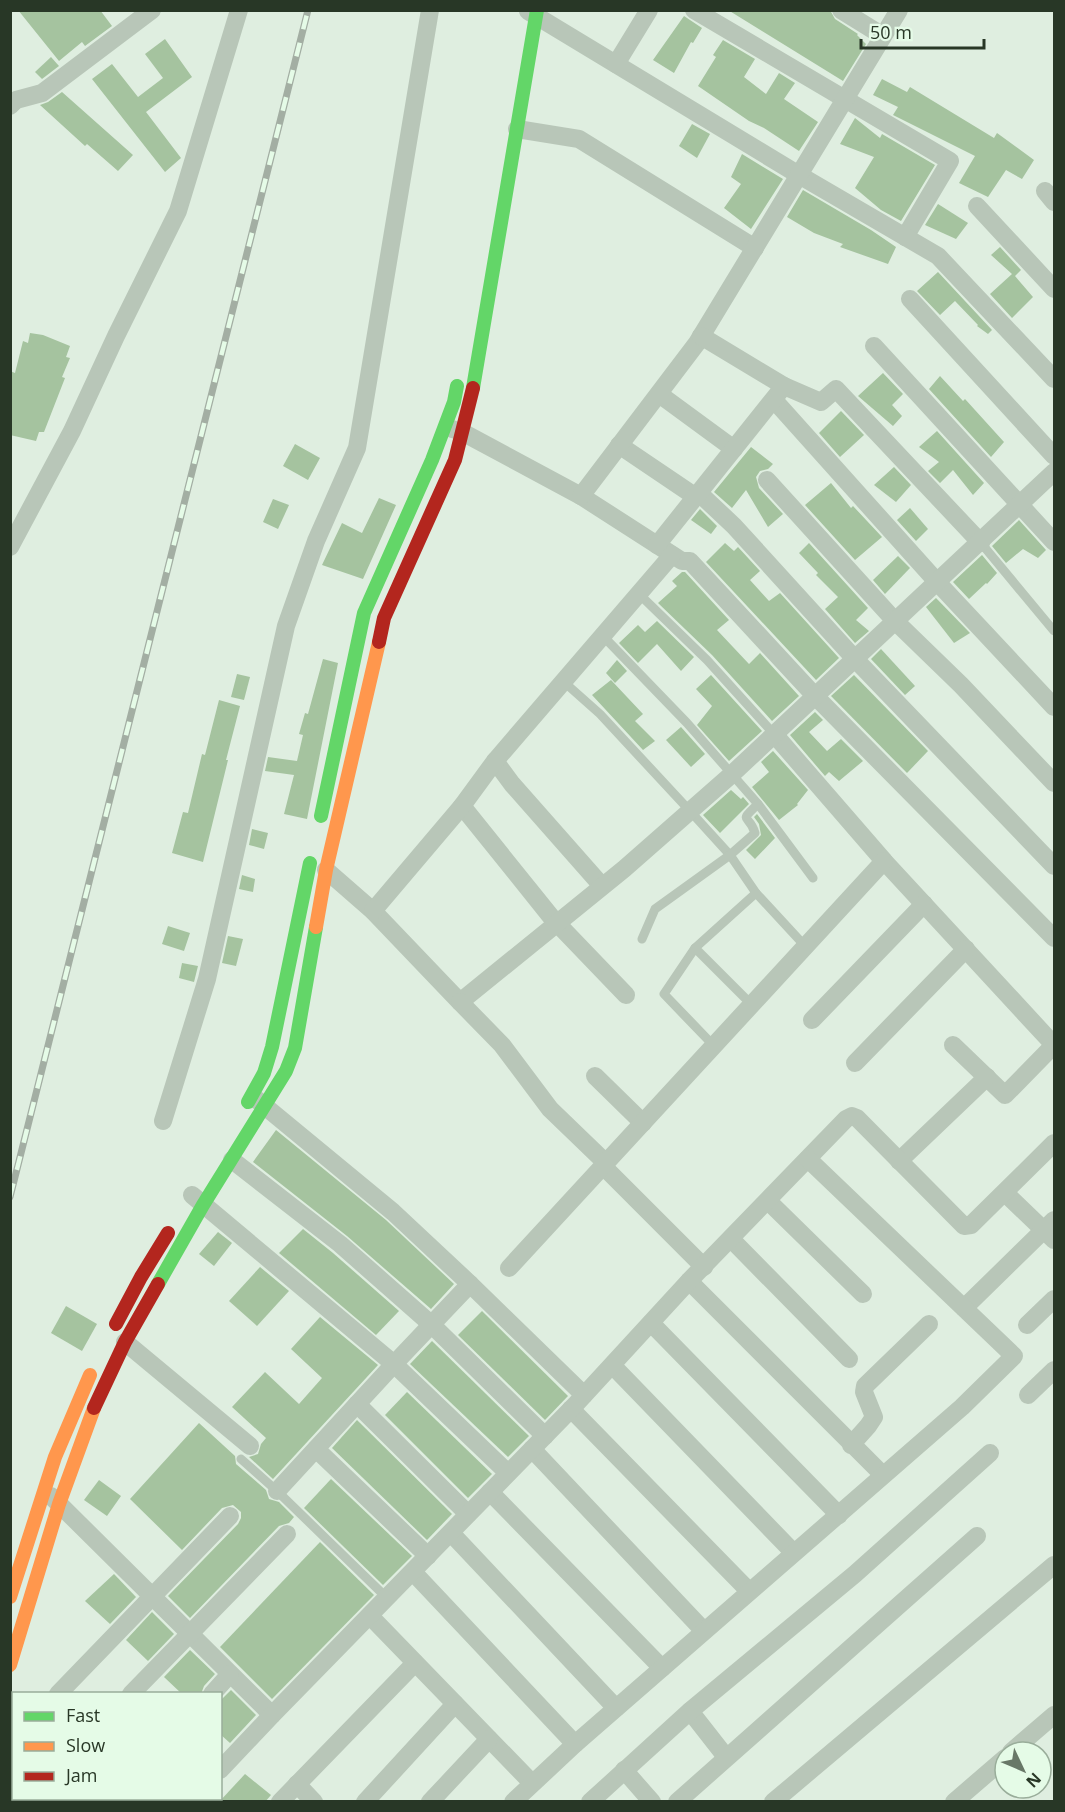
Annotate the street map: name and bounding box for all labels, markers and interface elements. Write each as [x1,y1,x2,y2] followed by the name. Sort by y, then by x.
[861,12,984,50] scale bar
[870,20,912,44] text: 50 m
[12,1692,222,1800] legend
[66,1703,100,1727] text: Fast
[66,1733,105,1757] text: Slow
[993,1740,1053,1800] north arrow
[64,1763,98,1787] text: Jam
[1021,1768,1046,1793] text: N

